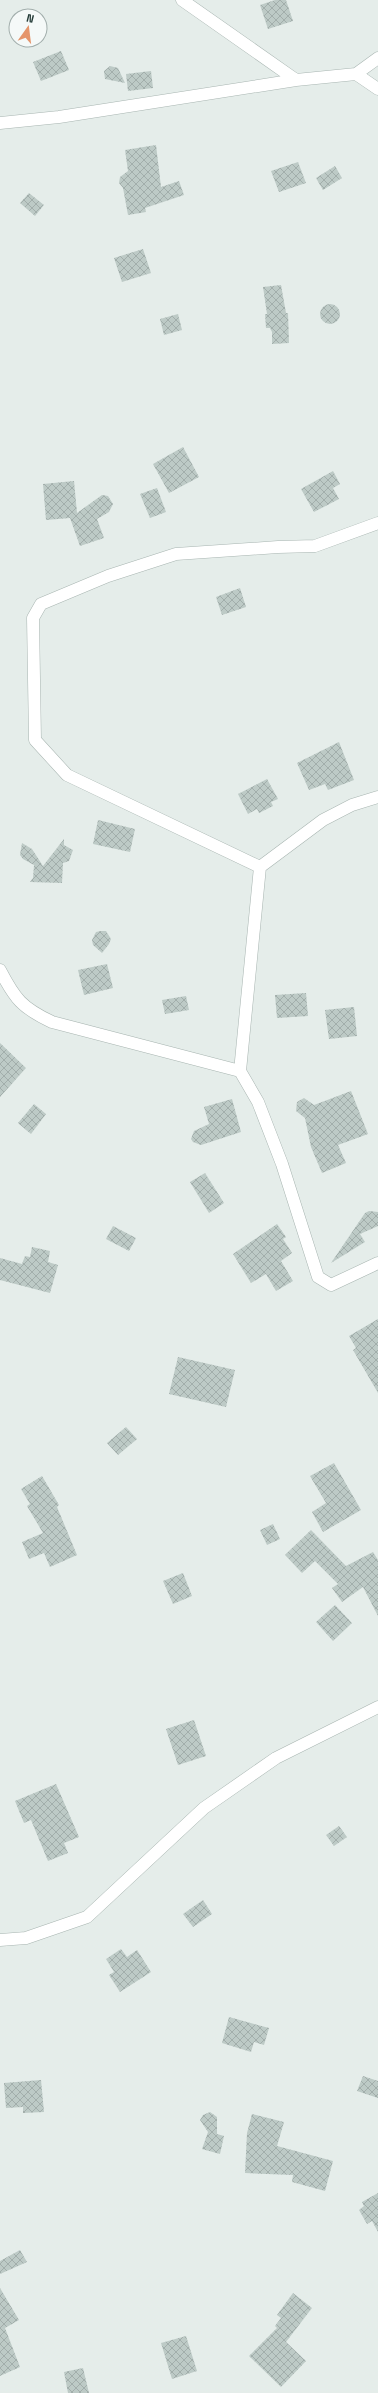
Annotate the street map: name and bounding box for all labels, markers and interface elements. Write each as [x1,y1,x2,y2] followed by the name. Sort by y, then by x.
[8,8,48,48] north arrow
[25,11,36,26] text: N

